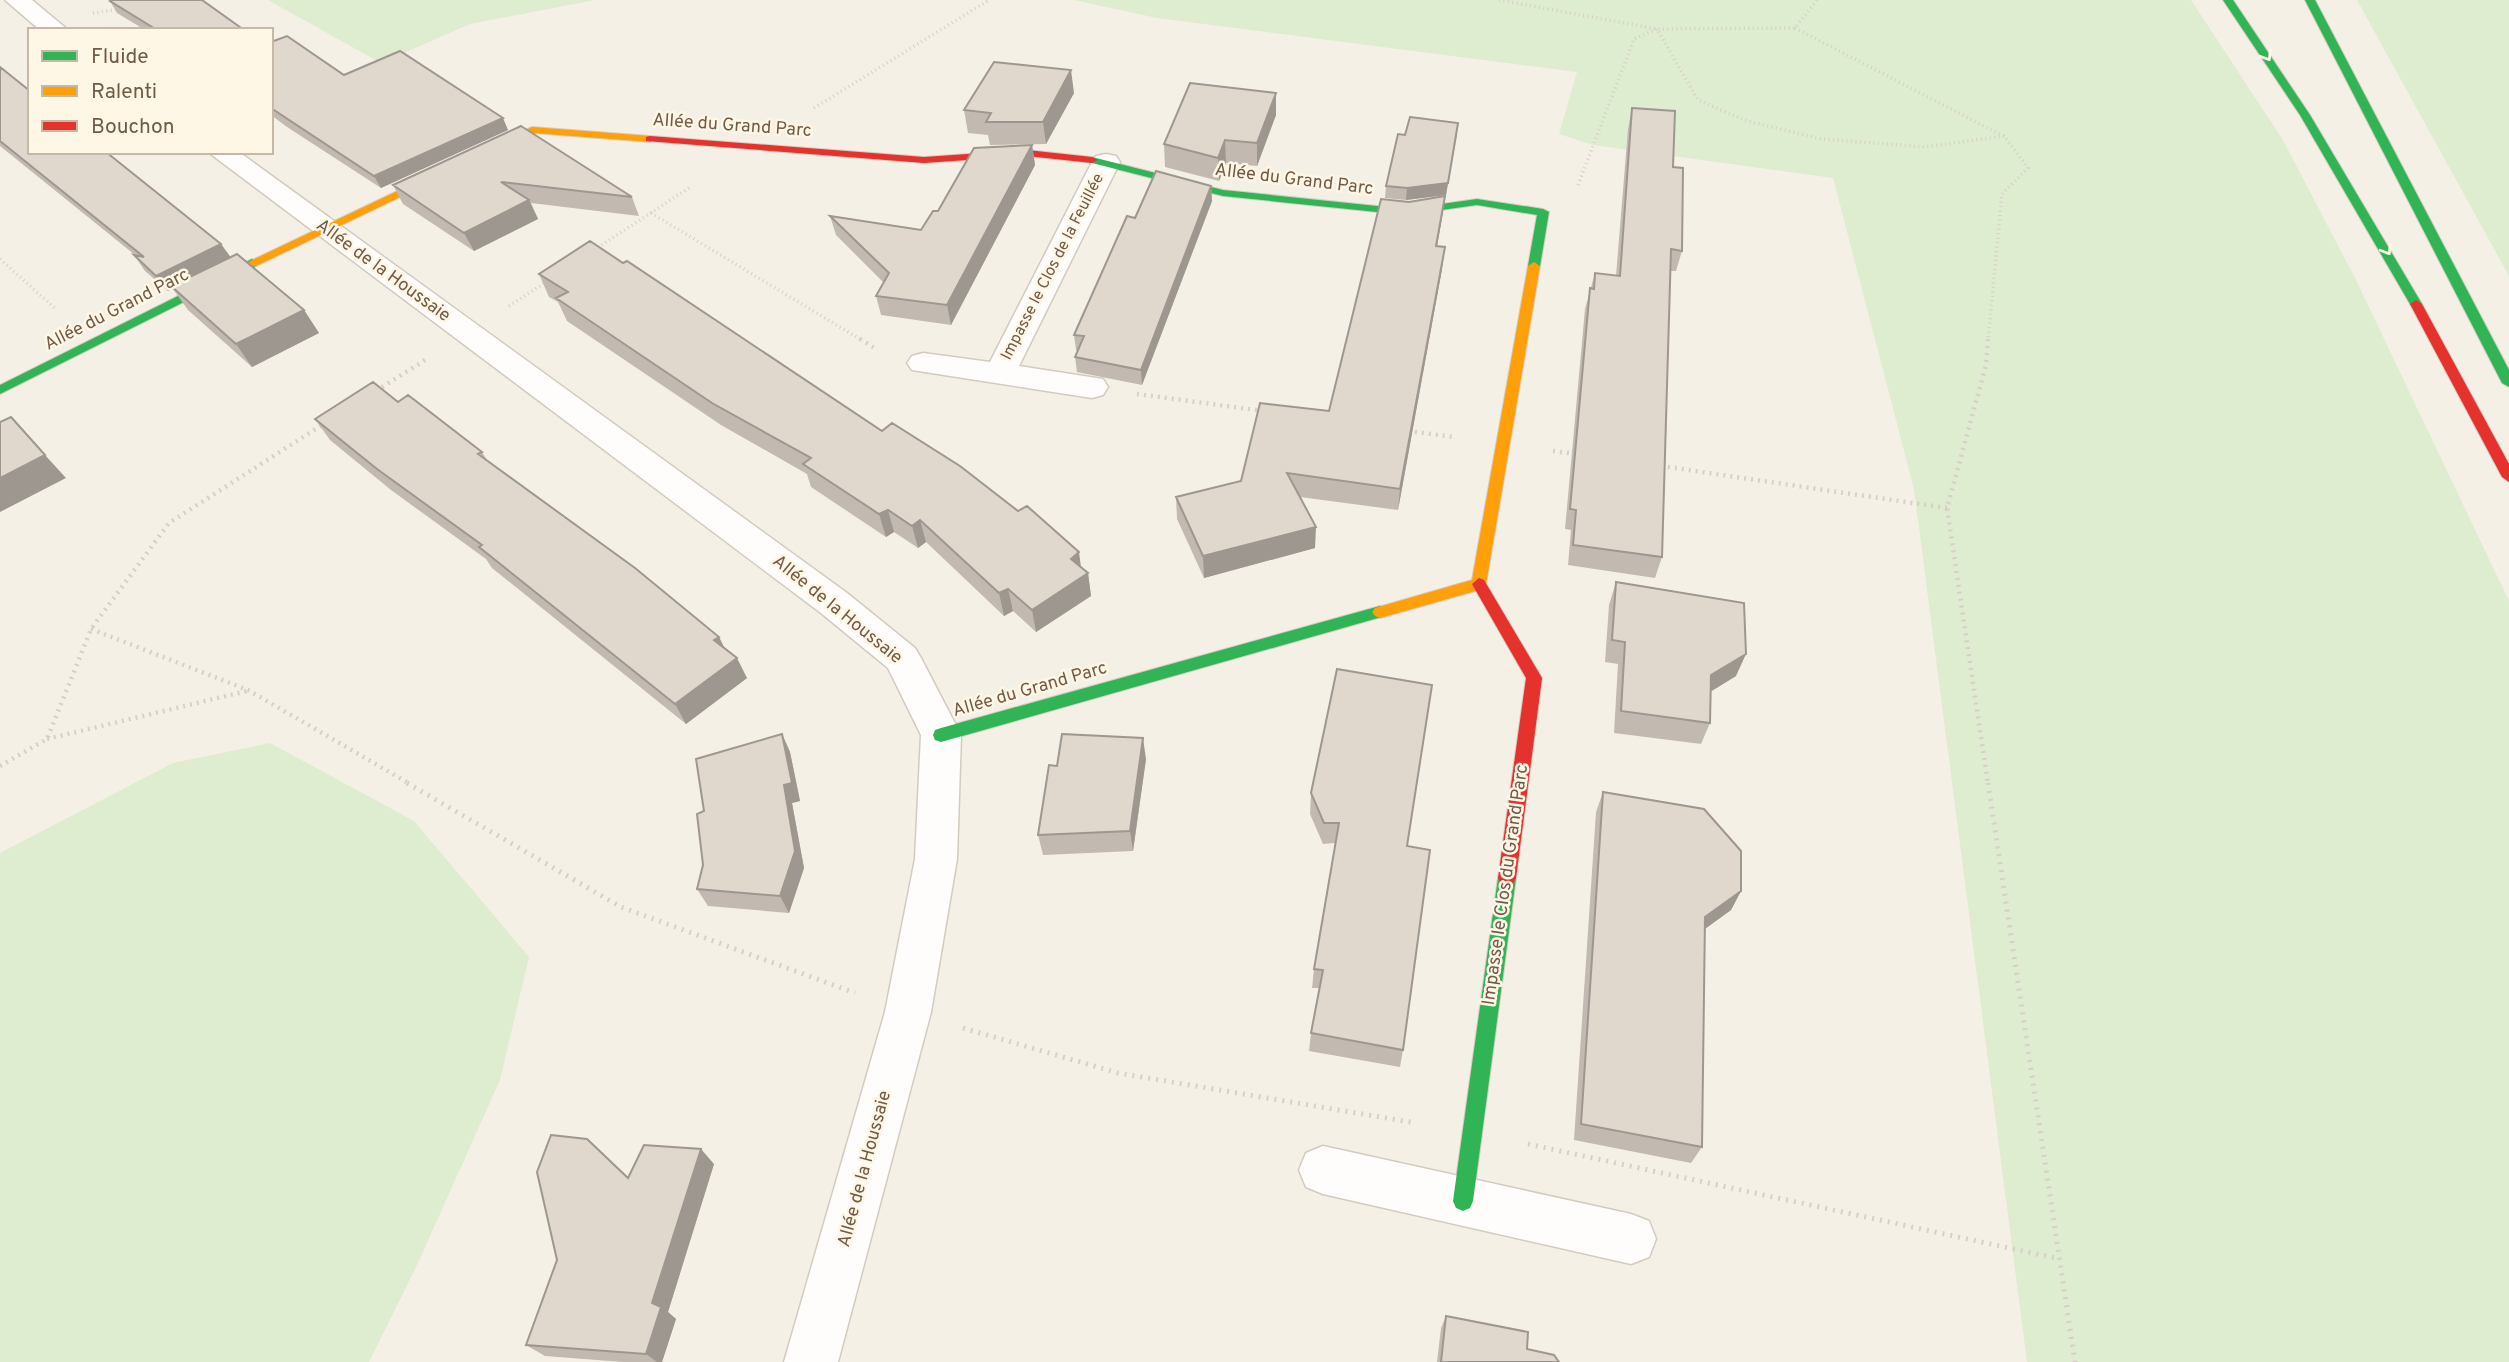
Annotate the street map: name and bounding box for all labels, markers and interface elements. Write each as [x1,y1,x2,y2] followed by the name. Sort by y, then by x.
[28,28,273,154] legend
[91,44,149,71] text: Fluide
[2258,49,2271,62] one-way arrow
[91,79,157,106] text: Ralenti
[652,109,812,143] street label: Allée du Grand Parc
[91,114,174,141] text: Bouchon
[1213,159,1375,201] street label: Allée du Grand Parc
[997,170,1109,364] street label: Impasse le Clos de la Feuillée
[311,214,455,328] street label: Allée de la Houssaie
[2378,242,2391,255] one-way arrow
[41,264,193,356] street label: Allée du Grand Parc
[767,550,907,670] street label: Allée de la Houssaie
[950,657,1110,723] street label: Allée du Grand Parc
[1478,763,1534,1007] street label: Impasse le Clos du Grand Parc
[833,1088,897,1250] street label: Allée de la Houssaie

